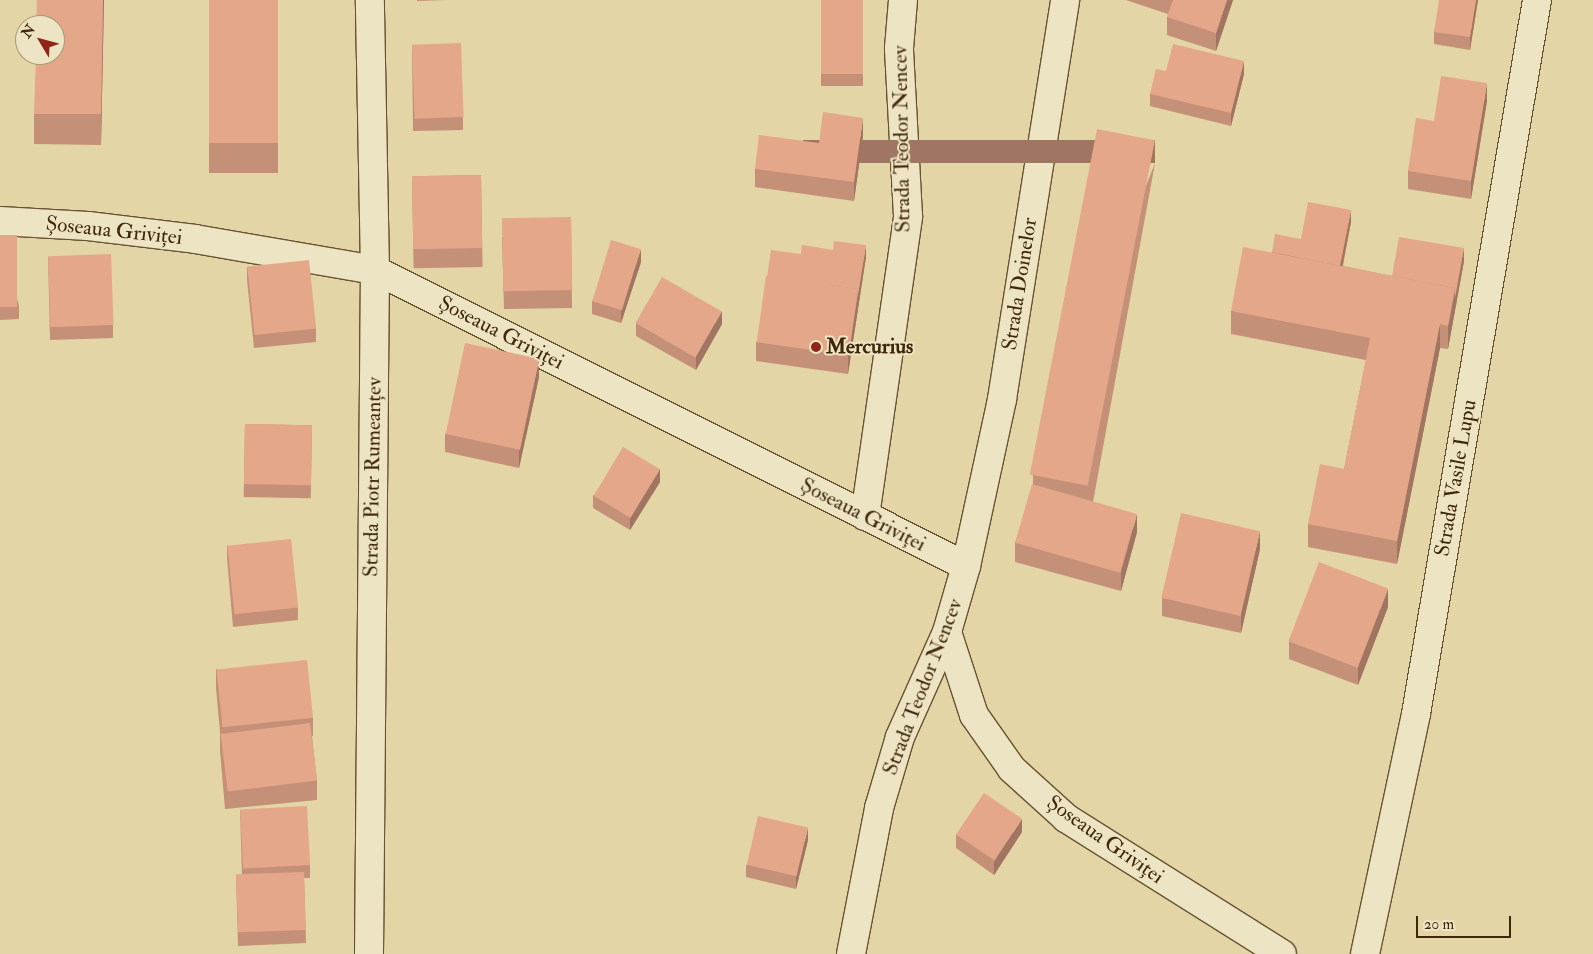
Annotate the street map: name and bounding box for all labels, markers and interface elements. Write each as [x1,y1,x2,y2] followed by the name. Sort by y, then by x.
[15,15,65,65] north arrow
[18,21,39,41] text: N
[888,45,916,233] street label: Strada Teodor Nencev
[45,211,183,251] street label: Șoseaua Griviţei
[997,216,1043,352] street label: Strada Doinelor
[434,291,568,375] street label: Șoseaua Griviţei
[826,334,913,360] place label: Mercurius
[810,341,822,353] marker: Mercurius
[359,377,387,577] street label: Strada Piotr Rumeanțev
[1430,398,1482,558] street label: Strada Vasile Lupu
[796,473,930,557] street label: Șoseaua Griviţei
[878,595,968,779] street label: Strada Teodor Nencev
[1042,790,1168,890] street label: Șoseaua Griviţei
[1418,906,1513,938] scale bar
[1424,915,1454,934] text: 20 m

